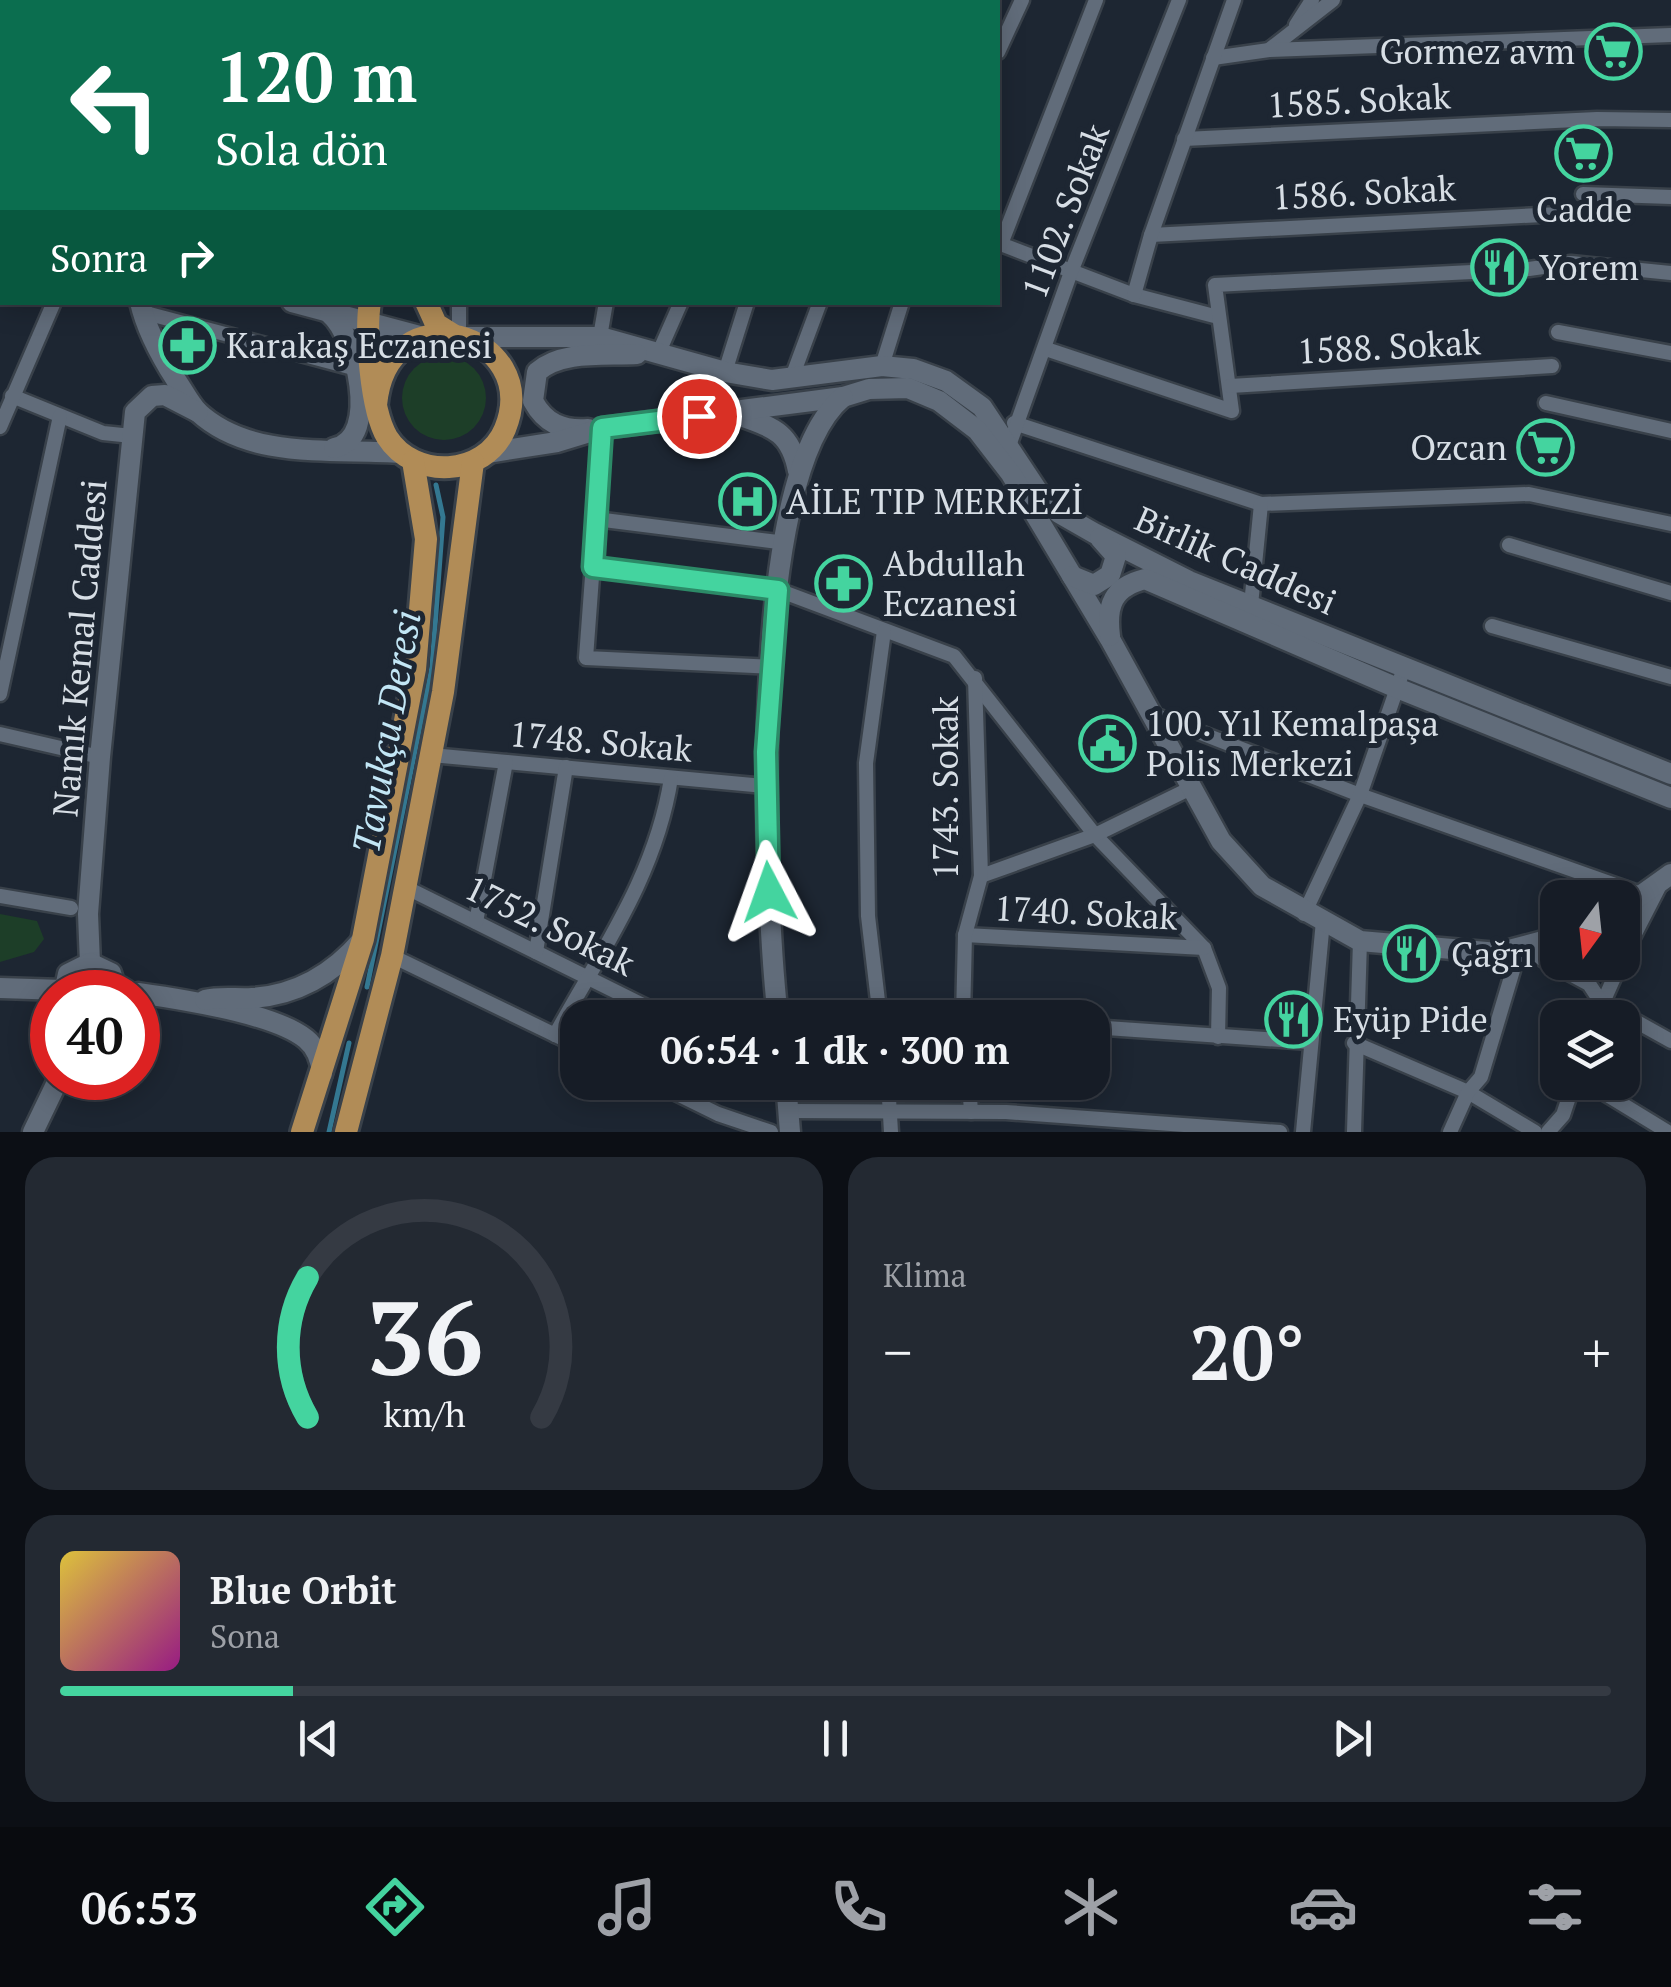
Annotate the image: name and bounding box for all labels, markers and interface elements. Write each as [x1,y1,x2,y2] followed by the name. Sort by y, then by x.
[1584,21,1644,81] supermarket icon: Gormez avm
[1379,28,1575,74] place label: Gormez avm
[215,29,417,122] text: 120 m
[50,40,180,170] icon: left
[1266,72,1453,128] street label: 1585. Sokak
[1011,116,1120,305] street label: 1102. Sokak
[215,118,388,178] text: Sola dön
[1554,123,1614,183] supermarket icon: Cadde
[1271,164,1458,220] street label: 1586. Sokak
[1536,186,1632,232] place label: Cadde
[168,230,223,285] icon: right
[50,233,148,283] text: Sonra
[1470,237,1530,297] restaurant icon: Yorem
[1539,244,1639,290] place label: Yorem
[157,315,217,375] pharmacy icon: Karakaş Eczanesi
[1296,318,1483,374] street label: 1588. Sokak
[226,322,492,368] place label: Karakaş Eczanesi
[657,374,742,459] pin
[672,389,727,444] icon: arrive
[1516,417,1576,477] supermarket icon: Ozcan
[1410,424,1507,470] place label: Ozcan
[717,471,777,531] hospital icon: AİLE TIP MERKEZİ
[41,477,117,819] street label: Namık Kemal Caddesi
[786,478,1083,524] place label: AİLE TIP MERKEZİ
[1128,495,1344,625] street label: Birlik Caddesi
[883,540,1025,626] place label: Abdullah Eczanesi
[814,553,874,613] pharmacy icon: Abdullah Eczanesi
[340,606,432,857] water label: Tavukçu Deresi
[922,695,968,880] street label: 1743. Sokak
[1146,700,1439,786] place label: 100. Yıl Kemalpaşa Polis Merkezi
[508,710,695,772] street label: 1748. Sokak
[1077,713,1137,773] public building icon: 100. Yıl Kemalpaşa Polis Merkezi
[717,840,821,944] position arrow
[457,864,643,986] street label: 1752. Sokak
[1540,880,1640,980] north arrow
[1540,880,1640,1100] map controls
[993,884,1180,940] street label: 1740. Sokak
[1382,924,1442,984] restaurant icon: Çağrı
[1451,931,1534,977] place label: Çağrı
[30,970,160,1100] speed limit sign: 40
[1264,989,1324,1049] restaurant icon: Eyüp Pide
[1333,996,1488,1042] place label: Eyüp Pide
[1540,1000,1640,1100] button: layers
[661,1025,1009,1075] text: 06:54 · 1 dk · 300 m
[883,1254,967,1296] text: Klima
[365,1267,483,1405] text: 36
[1189,1302,1305,1401] text: 20°
[883,1315,912,1388] text: −
[1582,1315,1611,1388] text: +
[383,1390,465,1437] text: km/h
[210,1565,397,1615] text: Blue Orbit
[210,1615,280,1657] text: Sona
[291,1711,346,1766] icon: previous
[808,1711,863,1766] icon: pause
[1325,1711,1380,1766] icon: next
[360,1872,430,1942] icon: directions
[592,1872,662,1942] icon: music
[824,1872,894,1942] icon: phone
[1056,1872,1126,1942] icon: climate
[1288,1872,1358,1942] icon: car
[1520,1872,1590,1942] icon: filters
[81,1877,198,1937] text: 06:53

